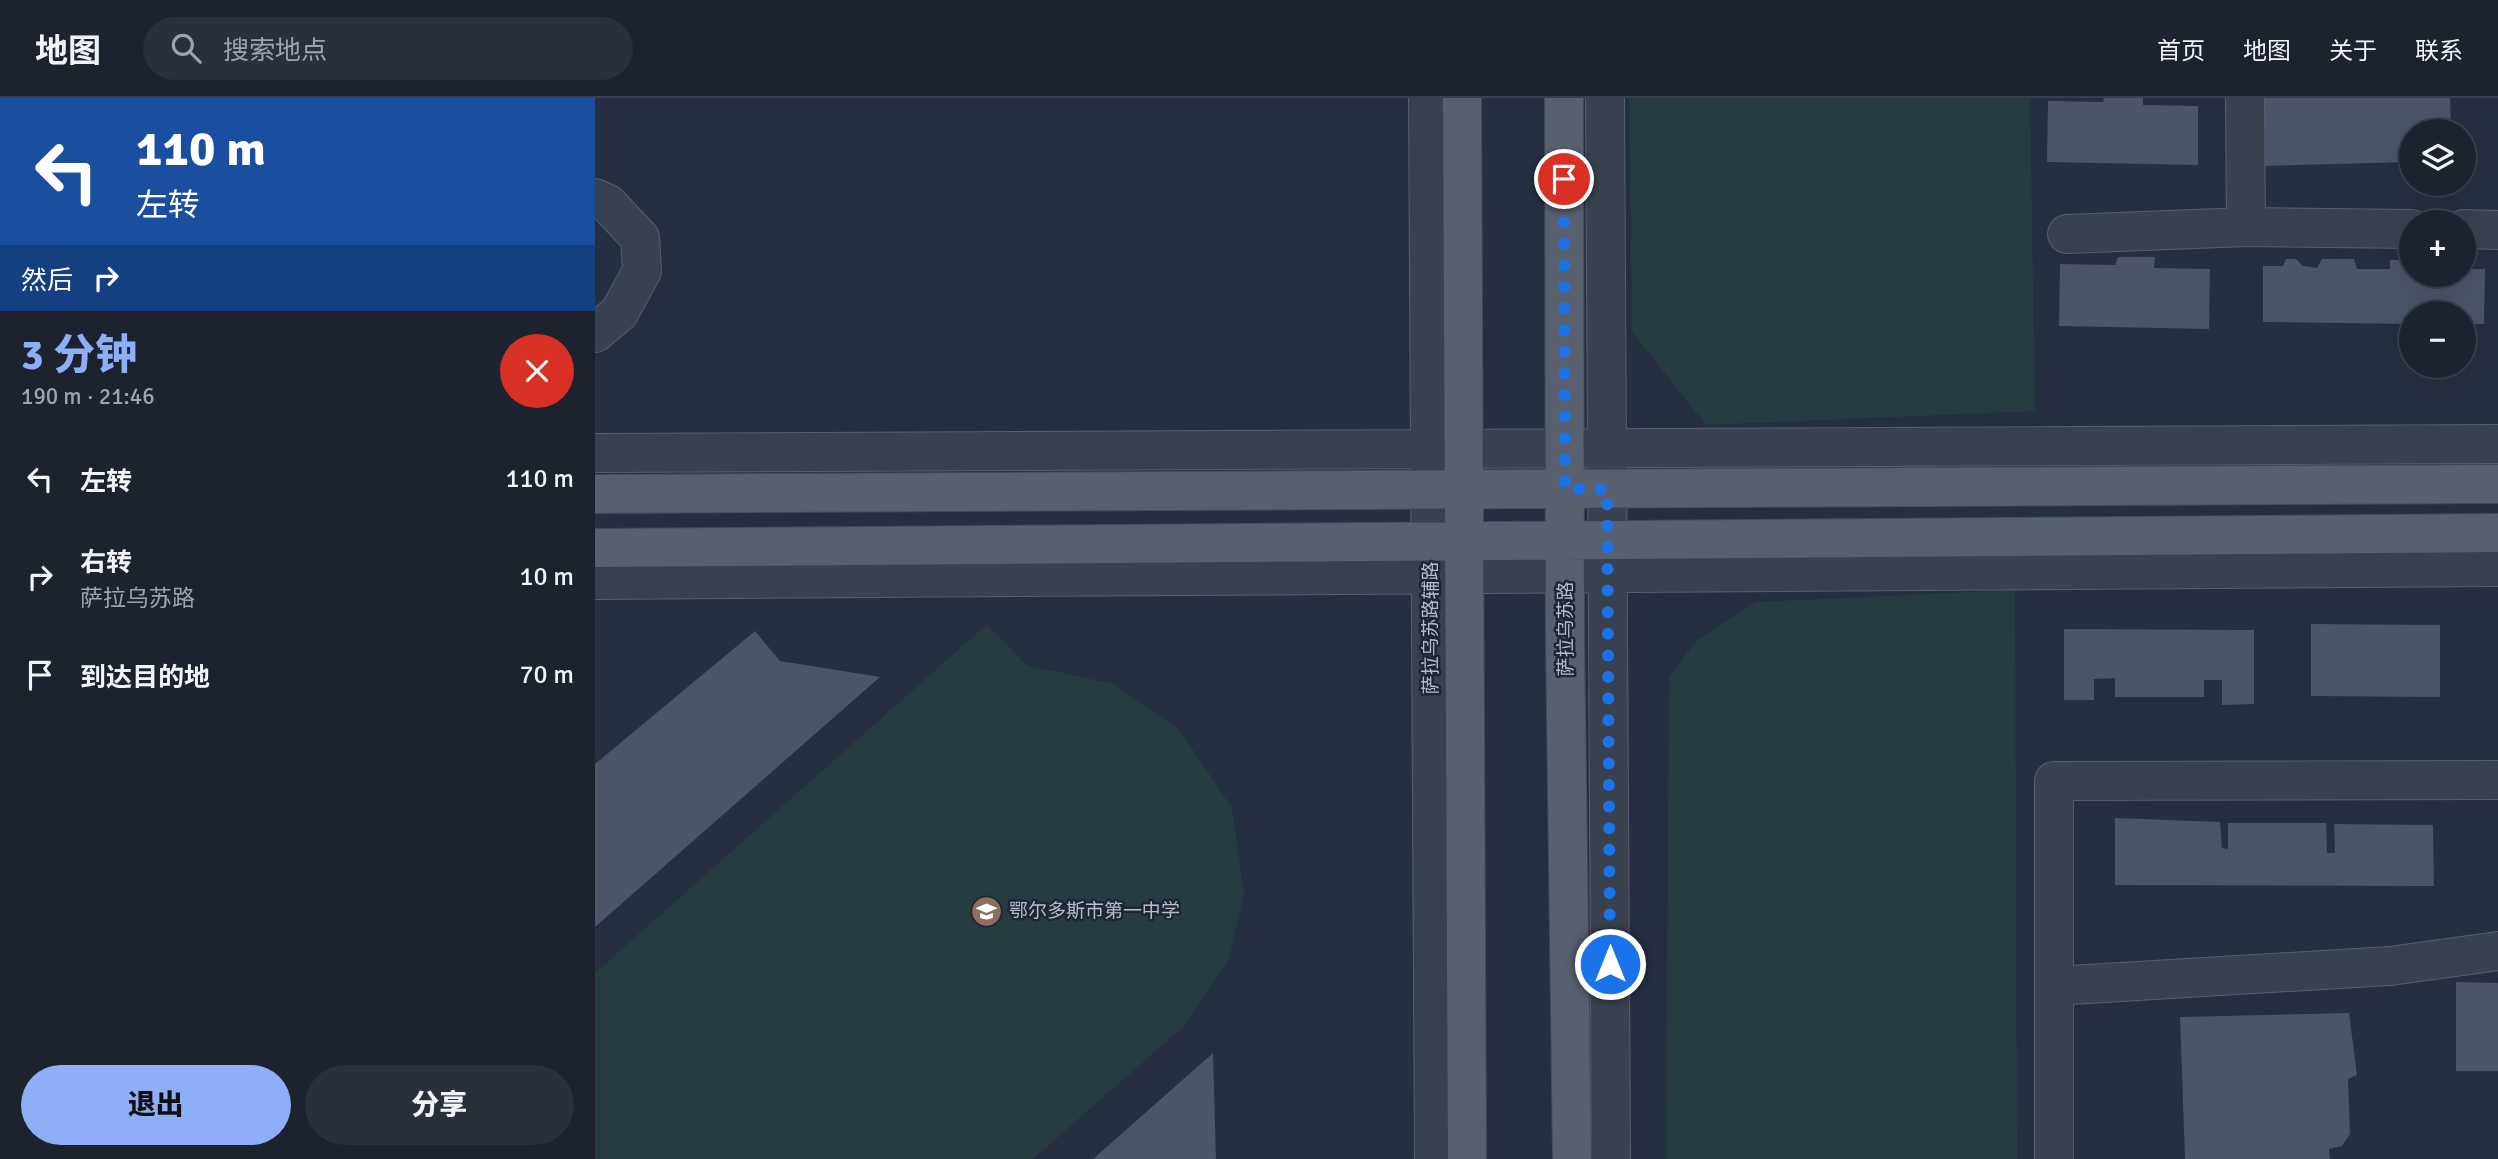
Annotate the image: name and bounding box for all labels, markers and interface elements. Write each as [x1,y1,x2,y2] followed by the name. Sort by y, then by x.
[143,17,633,80] search box
[167,29,205,67] icon: search
[35,31,101,72] text: 地图
[223,35,327,67] text: 搜索地点
[2157,36,2205,66] text: 首页
[2243,36,2291,66] text: 地图
[2329,36,2377,66] text: 关于
[2415,36,2463,66] text: 联系
[136,119,266,179] text: 110 m
[2399,119,2476,378] map controls
[2399,119,2476,196] button: layers
[21,126,112,217] icon: left
[1534,149,1594,209] pin
[1545,160,1583,198] icon: arrive
[136,186,200,225] text: 左转
[2399,210,2476,287] button: +
[87,259,125,297] icon: right
[21,265,73,297] text: 然后
[2399,301,2476,378] button: −
[21,330,137,381] text: 3 分钟
[500,334,574,408] button: close
[21,382,155,411] text: 190 m · 21:46
[21,460,59,498] icon: left
[505,463,574,495] text: 110 m
[80,466,132,498] text: 左转
[80,547,132,579] text: 右转
[21,558,59,596] icon: right
[519,561,574,593] text: 10 m
[1419,561,1443,695] street label: 萨拉乌苏路辅路
[1554,581,1578,677] street label: 萨拉乌苏路
[80,584,195,613] text: 萨拉乌苏路
[21,656,59,694] icon: arrive
[519,659,574,691] text: 70 m
[80,662,210,694] text: 到达目的地
[969,894,1003,928] school or university icon: 鄂尔多斯市第一中学
[1009,899,1180,923] place label: 鄂尔多斯市第一中学
[1573,927,1647,1001] position arrow
[21,1065,291,1145] button: 退出
[305,1065,574,1145] button: 分享

